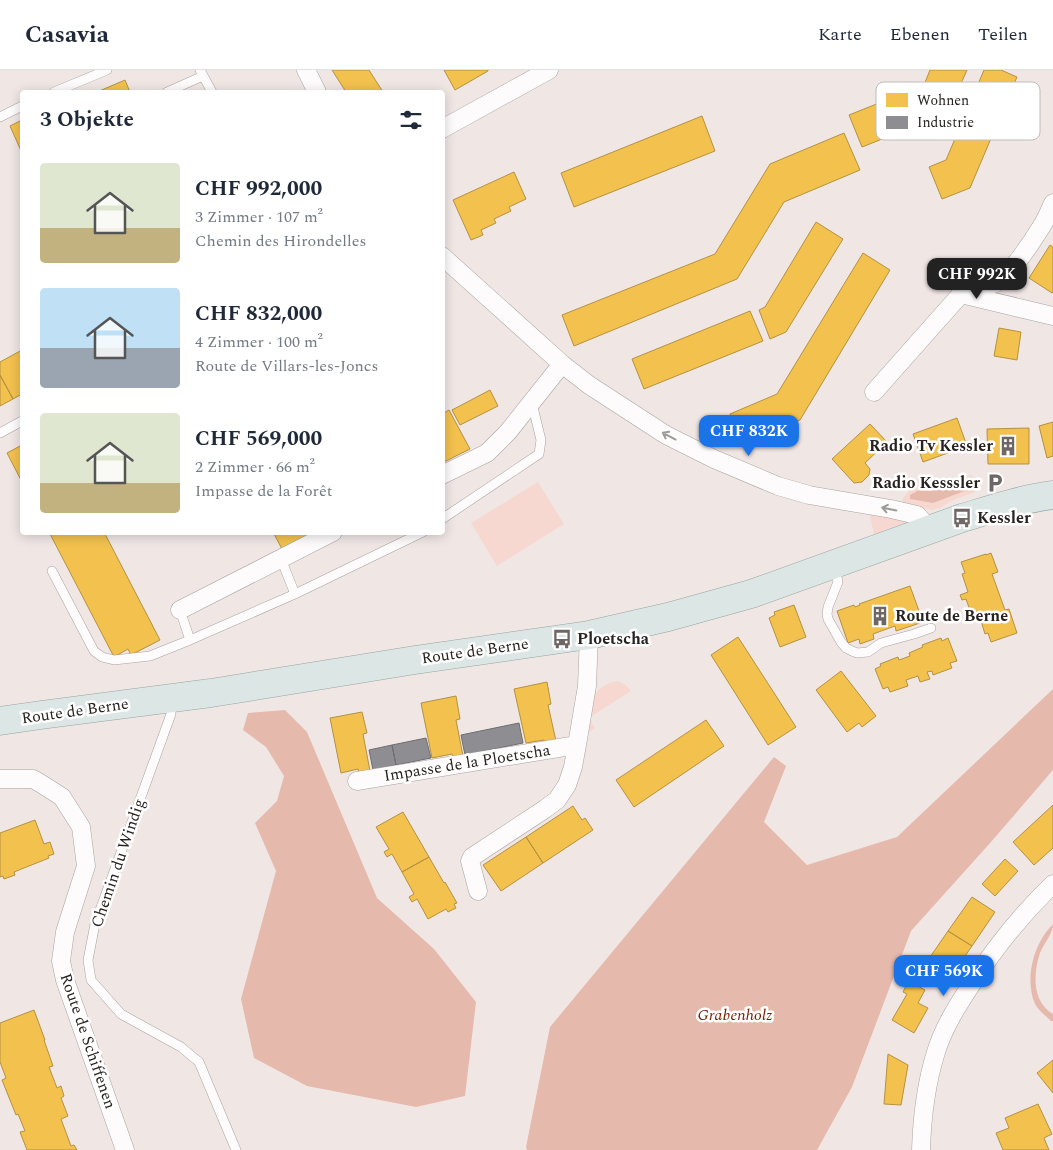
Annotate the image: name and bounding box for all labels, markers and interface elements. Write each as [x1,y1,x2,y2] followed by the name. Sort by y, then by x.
[25,17,109,53] text: Casavia
[818,21,862,48] text: Karte
[890,21,950,48] text: Ebenen
[978,21,1028,48] text: Teilen
[876,82,1040,140] legend
[917,90,969,111] text: Wohnen
[40,104,134,136] text: 3 Objekte
[397,106,425,134] icon: filters
[917,112,974,133] text: Industrie
[195,173,322,205] text: CHF 992,000
[80,183,140,243] icon: home
[195,205,323,229] text: 3 Zimmer · 107 m²
[195,229,366,253] text: Chemin des Hirondelles
[925,258,1029,300] pin: CHF 992K
[938,262,1016,286] text: CHF 992K
[195,298,322,330] text: CHF 832,000
[80,308,140,368] icon: home
[195,330,323,354] text: 4 Zimmer · 100 m²
[195,354,378,378] text: Route de Villars-les-Joncs
[697,414,801,457] pin: CHF 832K
[710,419,788,443] text: CHF 832K
[195,423,322,455] text: CHF 569,000
[663,431,677,441] one-way arrow
[80,433,140,493] icon: home
[869,434,993,458] place label: Radio Tv Kessler
[997,435,1019,457] building icon: Radio Tv Kessler
[195,455,315,479] text: 2 Zimmer · 66 m²
[872,471,980,495] place label: Radio Kesssler
[984,472,1006,494] parking icon: Radio Kesssler
[195,479,332,503] text: Impasse de la Forêt
[881,503,897,513] one-way arrow
[977,506,1031,530] place label: Kessler
[951,507,973,529] bus stop icon: Kessler
[895,604,1008,628] place label: Route de Berne
[869,605,891,627] building icon: Route de Berne
[577,627,650,651] place label: Ploetscha
[551,628,573,650] bus stop icon: Ploetscha
[420,632,530,670] street label: Route de Berne
[20,692,130,730] street label: Route de Berne
[382,738,552,788] street label: Impasse de la Ploetscha
[85,795,151,931] street label: Chemin du Windig
[892,954,996,997] pin: CHF 569K
[905,959,983,983] text: CHF 569K
[54,970,122,1112] street label: Route de Schiffenen
[697,1003,773,1027] park label: Grabenholz

